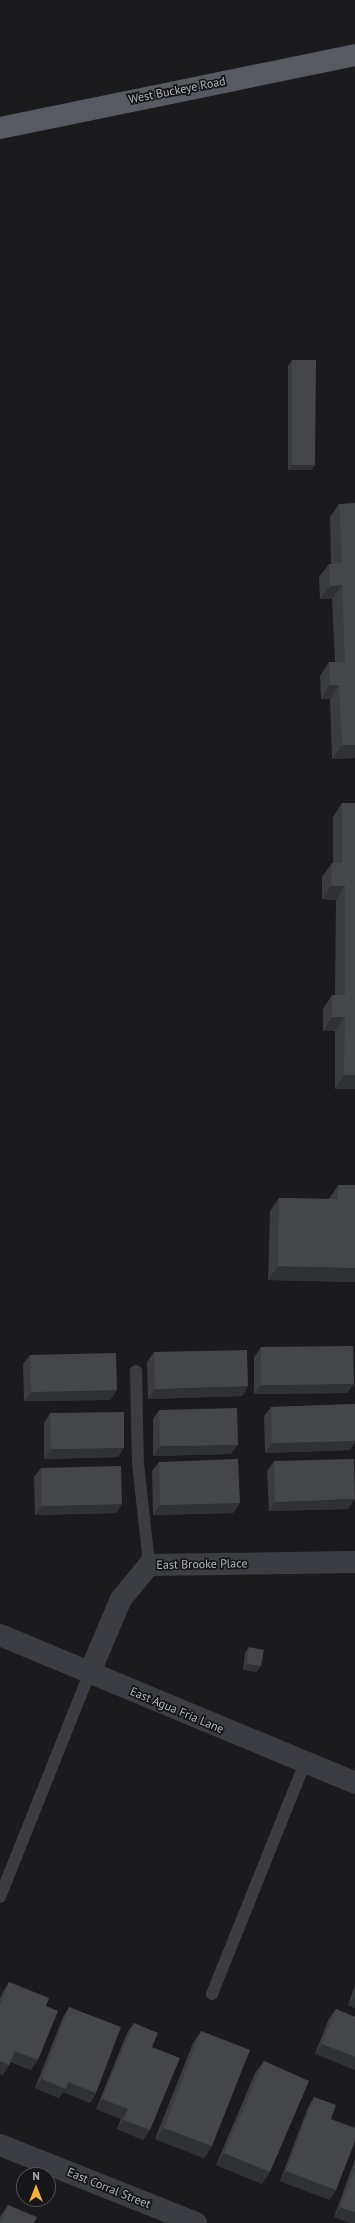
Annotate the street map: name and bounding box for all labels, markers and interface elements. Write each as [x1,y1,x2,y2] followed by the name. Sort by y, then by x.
[127,74,227,106] street label: West Buckeye Road
[156,1556,248,1572] street label: East Brooke Place
[128,1684,226,1736] street label: East Agua Fria Lane
[65,2165,153,2211] street label: East Corral Street
[16,2167,56,2207] north arrow
[32,2169,40,2183] text: N

